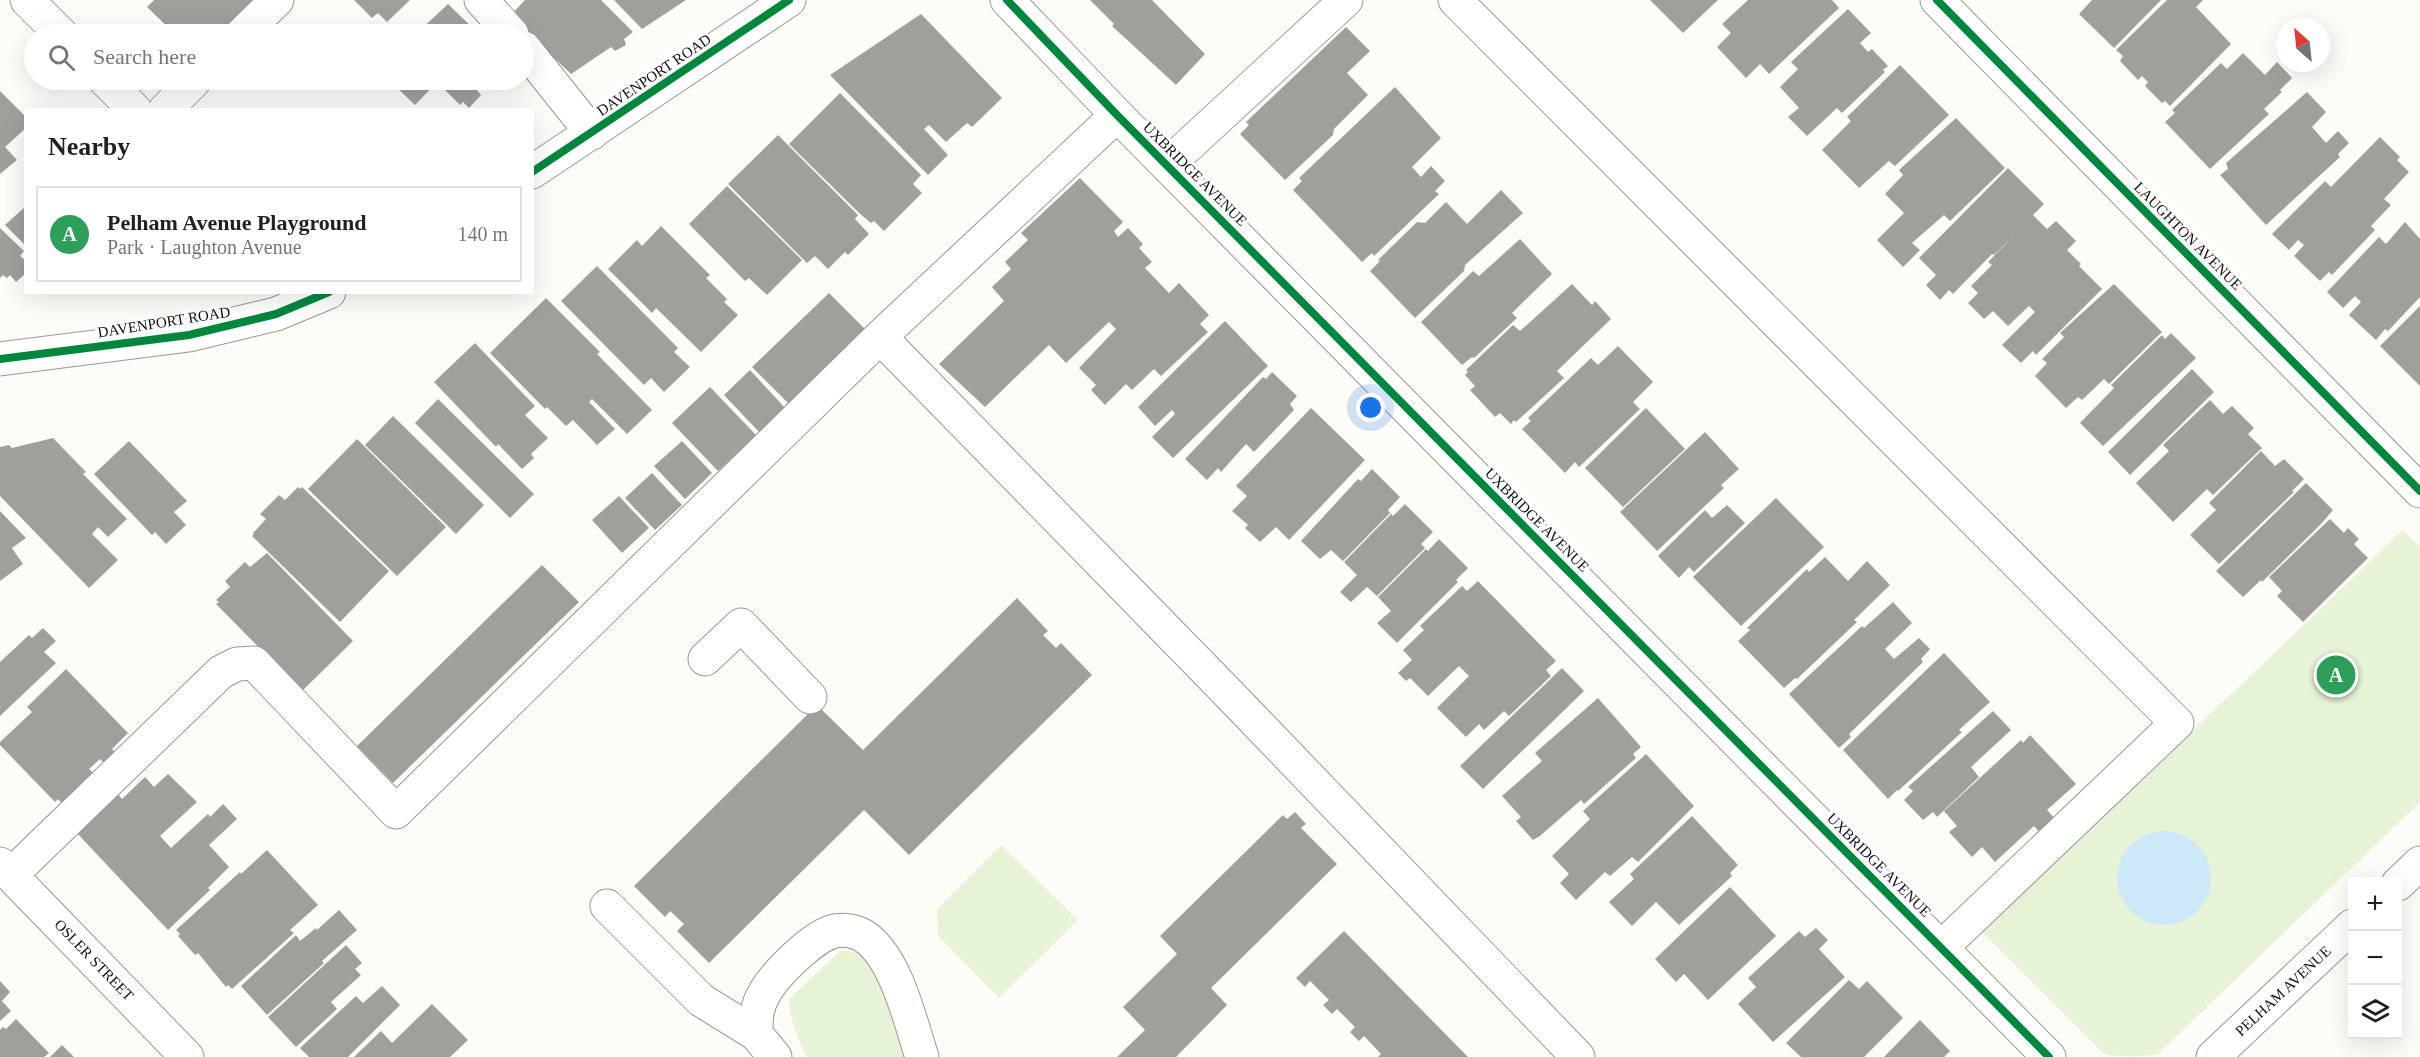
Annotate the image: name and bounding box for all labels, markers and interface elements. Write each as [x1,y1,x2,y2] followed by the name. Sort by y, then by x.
[2276,18,2330,72] north arrow
[24,24,534,90] search box
[594,31,714,119] street label: DAVENPORT ROAD
[45,41,78,74] icon: search
[93,44,196,69] text: Search here
[1140,119,1250,229] street label: UXBRIDGE AVENUE
[48,132,130,161] text: Nearby
[2131,179,2245,293] street label: LAUGHTON AVENUE
[107,210,367,235] text: Pelham Avenue Playground
[62,223,77,245] text: A
[457,223,508,245] text: 140 m
[107,236,302,258] text: Park · Laughton Avenue
[97,304,232,340] street label: DAVENPORT ROAD
[1356,393,1385,422] your location
[1482,465,1592,575] street label: UXBRIDGE AVENUE
[2316,652,2356,698] pin: A
[1824,810,1934,920] street label: UXBRIDGE AVENUE
[2348,877,2402,1039] map controls
[2348,877,2402,931] button: +
[51,916,137,1004] street label: OSLER STREET
[2348,931,2402,985] button: −
[2232,943,2334,1039] street label: PELHAM AVENUE
[2348,985,2402,1039] button: layers

